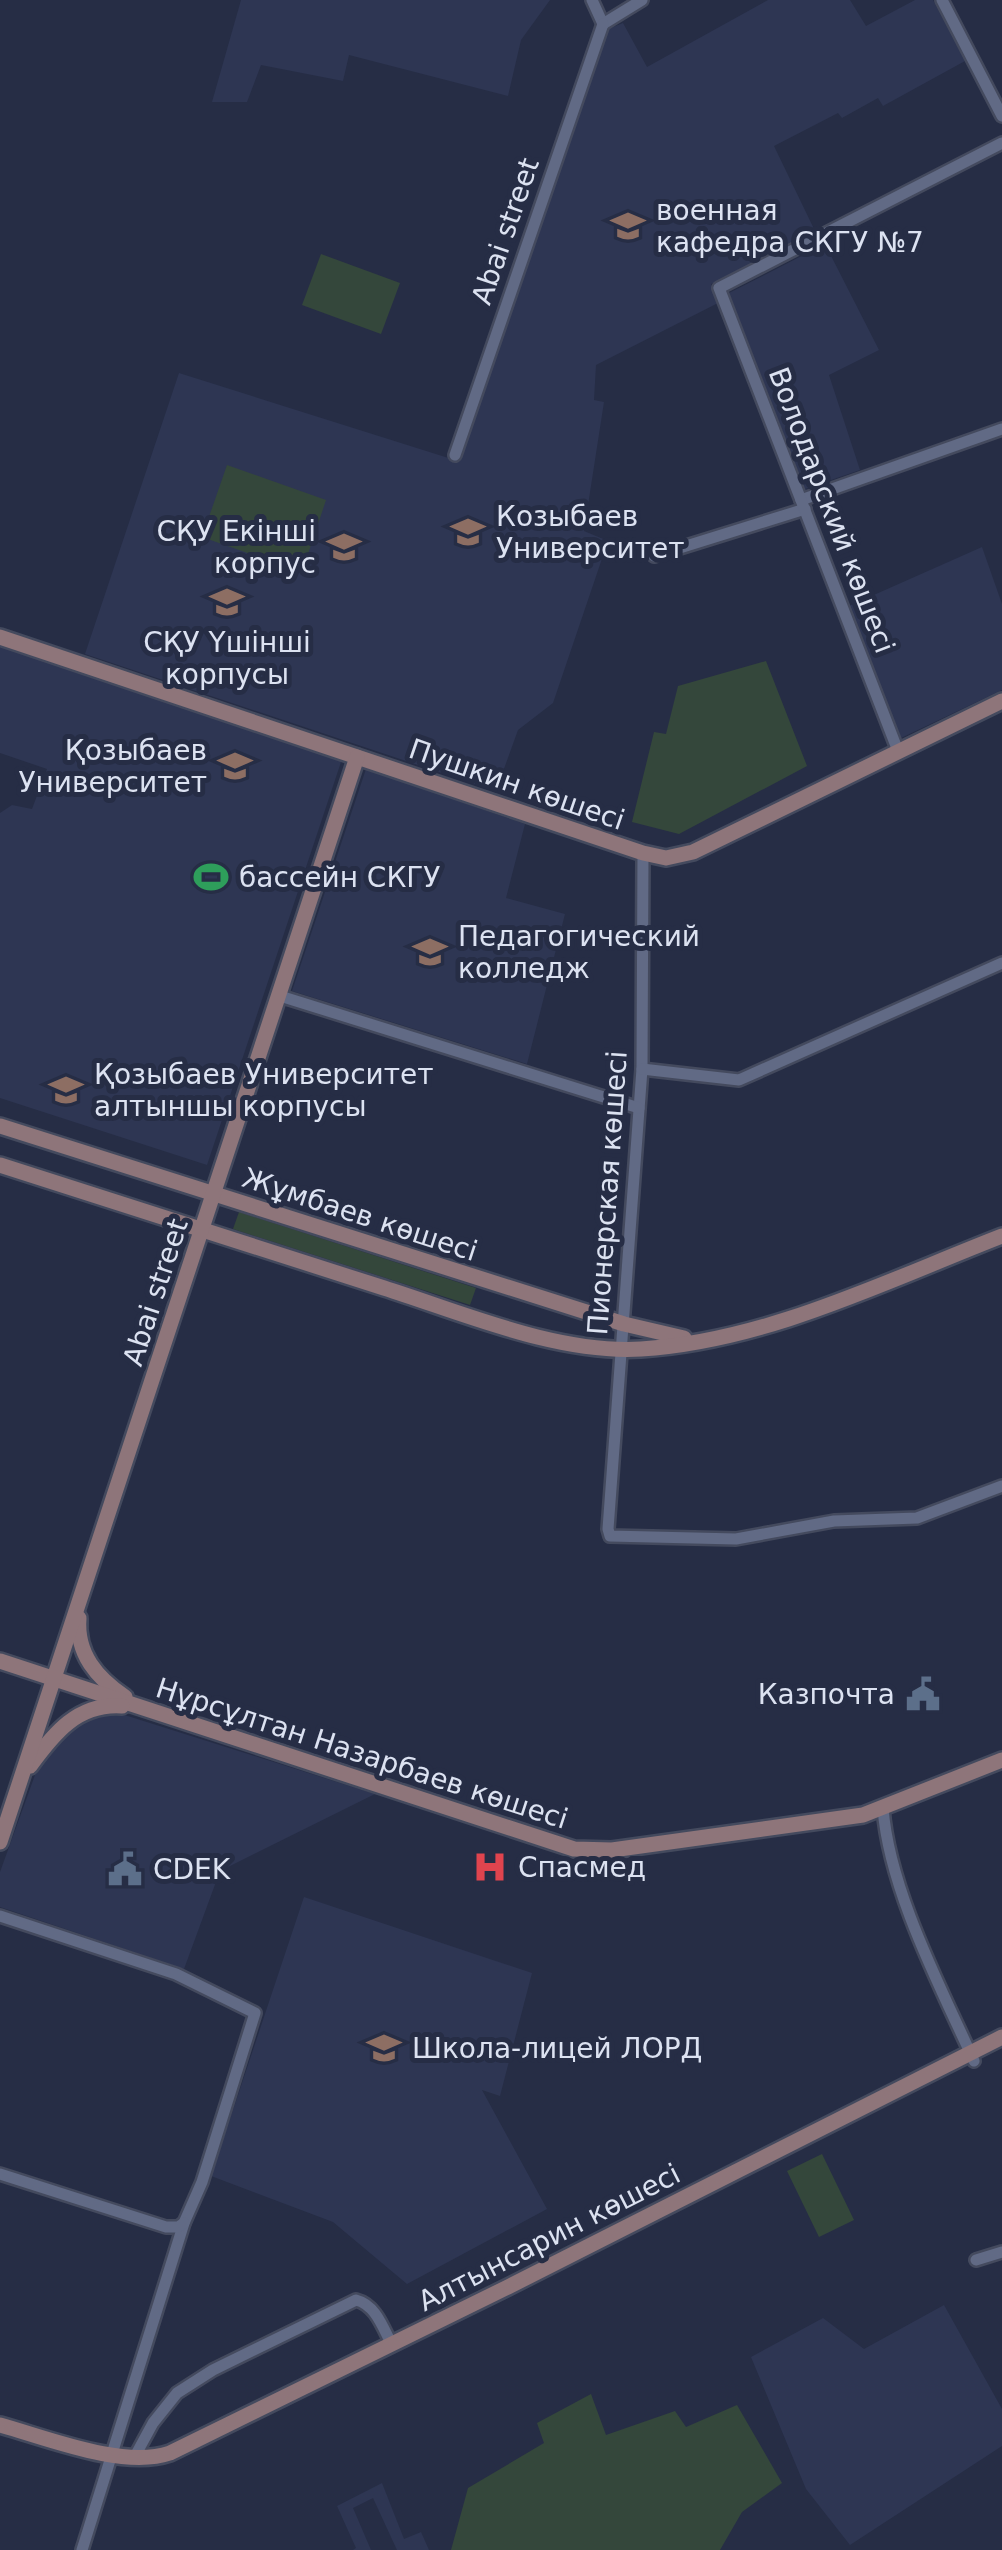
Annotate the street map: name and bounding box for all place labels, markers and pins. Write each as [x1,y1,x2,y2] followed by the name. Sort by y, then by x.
[656,194,924,259] place label: военная кафедра СКГУ №7
[609,207,647,245] school or university icon: военная кафедра СКГУ №7
[496,500,685,565] place label: Козыбаев Университет
[449,513,487,551] school or university icon: Козыбаев Университет
[157,515,316,580] place label: СҚУ Екінші корпус
[325,528,363,566] school or university icon: СҚУ Екінші корпус
[208,583,246,621] school or university icon: СҚУ Үшінші корпусы
[143,626,311,691] place label: СҚУ Үшінші корпусы
[18,734,207,799] place label: Қозыбаев Университет
[216,747,254,785] school or university icon: Қозыбаев Университет
[192,858,230,896] sports icon: бассейн СКГУ
[239,861,440,894] place label: бассейн СКГУ
[458,920,700,985] place label: Педагогический колледж
[411,933,449,971] school or university icon: Педагогический колледж
[94,1058,434,1123] place label: Қозыбаев Университет алтыншы корпусы
[47,1071,85,1109] school or university icon: Қозыбаев Университет алтыншы корпусы
[904,1675,942,1713] public building icon: Казпочта
[758,1678,895,1711] place label: Казпочта
[471,1848,509,1886] hospital icon: Спасмед
[106,1850,144,1888] public building icon: CDEK
[518,1851,646,1884] place label: Спасмед
[153,1853,231,1886] place label: CDEK
[365,2029,403,2067] school or university icon: Школа-лицей ЛОРД
[412,2032,702,2065] place label: Школа-лицей ЛОРД

